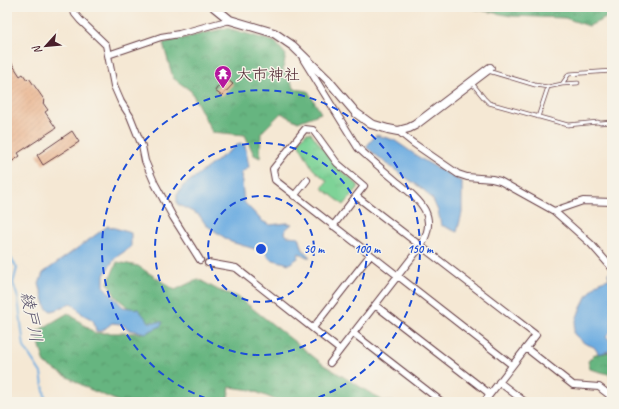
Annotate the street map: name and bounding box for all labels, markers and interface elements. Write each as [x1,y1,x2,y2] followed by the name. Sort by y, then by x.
[26,26,66,66] north arrow
[28,42,45,57] text: N
[213,64,233,89] temple icon: 大市神社
[236,65,300,85] place label: 大市神社
[304,241,325,257] text: 50 m
[354,241,381,257] text: 100 m
[407,241,434,257] text: 150 m
[254,242,268,256] centre of rings
[16,290,47,344] water label: 綾戸川

